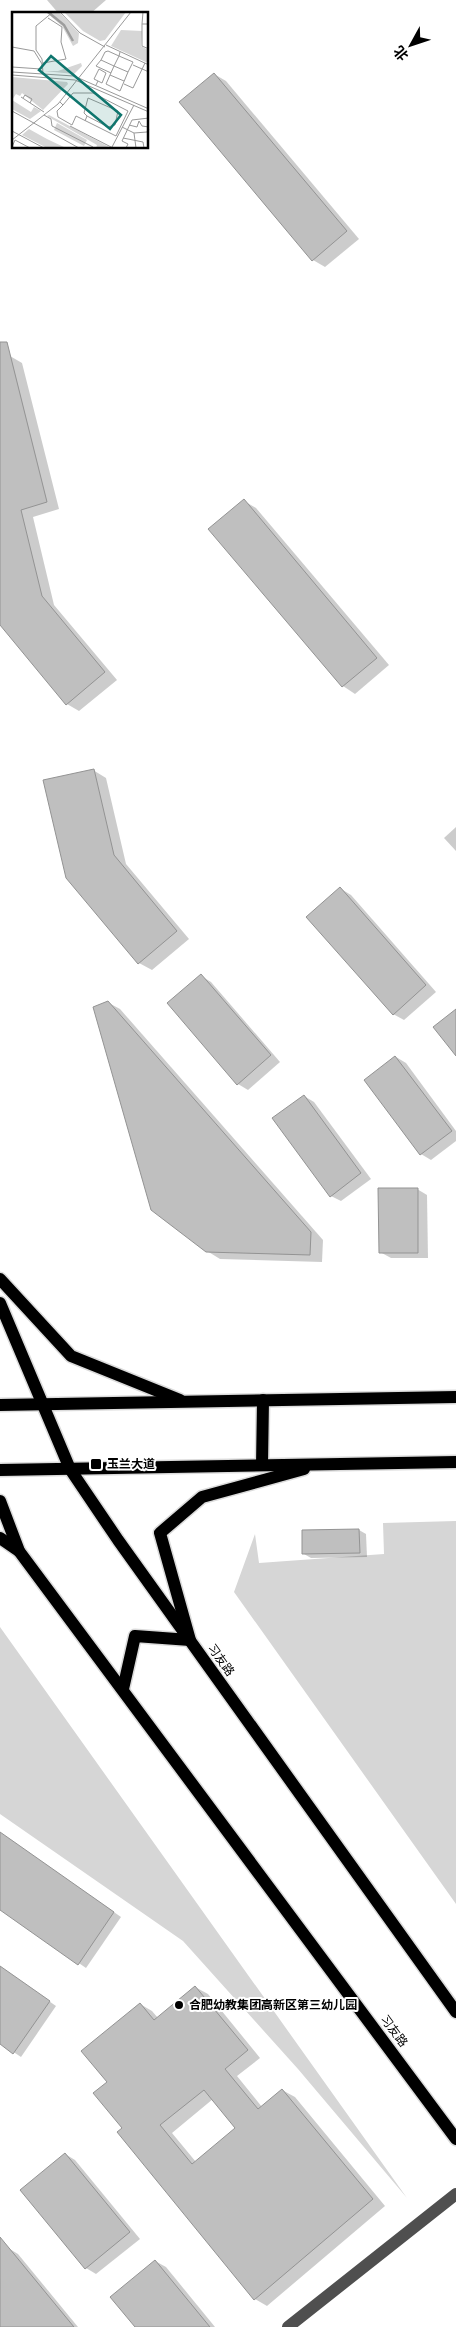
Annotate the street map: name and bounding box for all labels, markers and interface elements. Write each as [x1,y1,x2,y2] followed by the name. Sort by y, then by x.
[12,12,149,149] inset map
[386,20,436,70] north arrow
[390,42,412,64] text: 北
[89,1457,103,1471] marker: 玉兰大道
[107,1457,155,1471] place label: 玉兰大道
[205,1641,237,1679] street label: 习友路
[189,1998,357,2012] place label: 合肥幼教集团高新区第三幼儿园
[173,1999,185,2011] marker: 合肥幼教集团高新区第三幼儿园
[378,2012,410,2050] street label: 习友路

